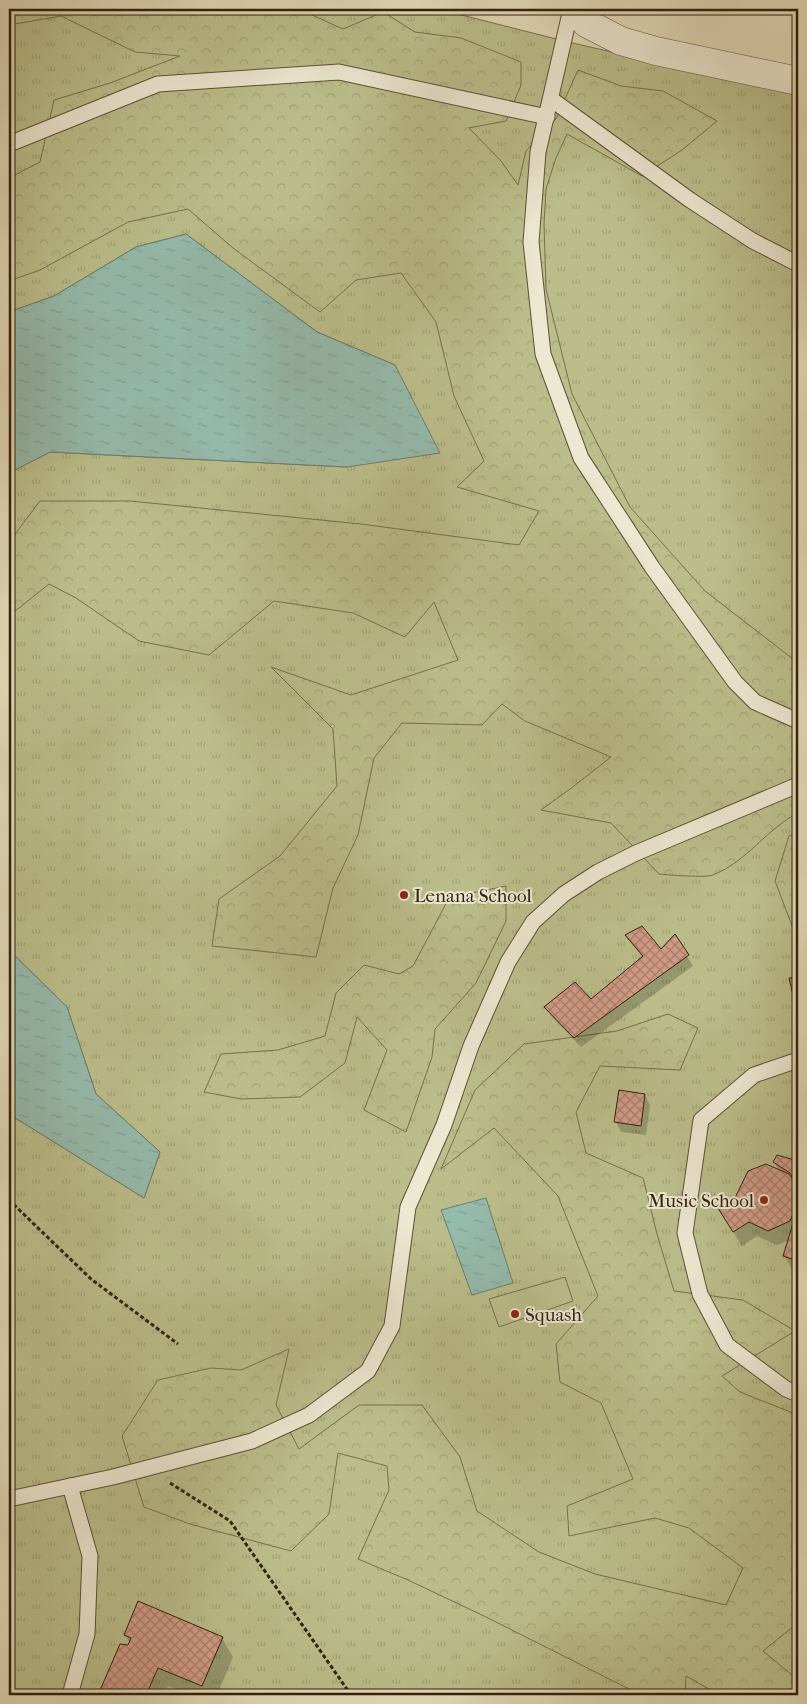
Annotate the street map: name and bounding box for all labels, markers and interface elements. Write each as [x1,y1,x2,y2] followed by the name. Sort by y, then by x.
[414,885,532,907] place label: Lenana School
[398,889,410,901] marker: Lenana School
[648,1190,754,1212] place label: Music School
[758,1194,770,1206] marker: Music School
[525,1304,582,1326] place label: Squash
[509,1308,521,1320] marker: Squash

